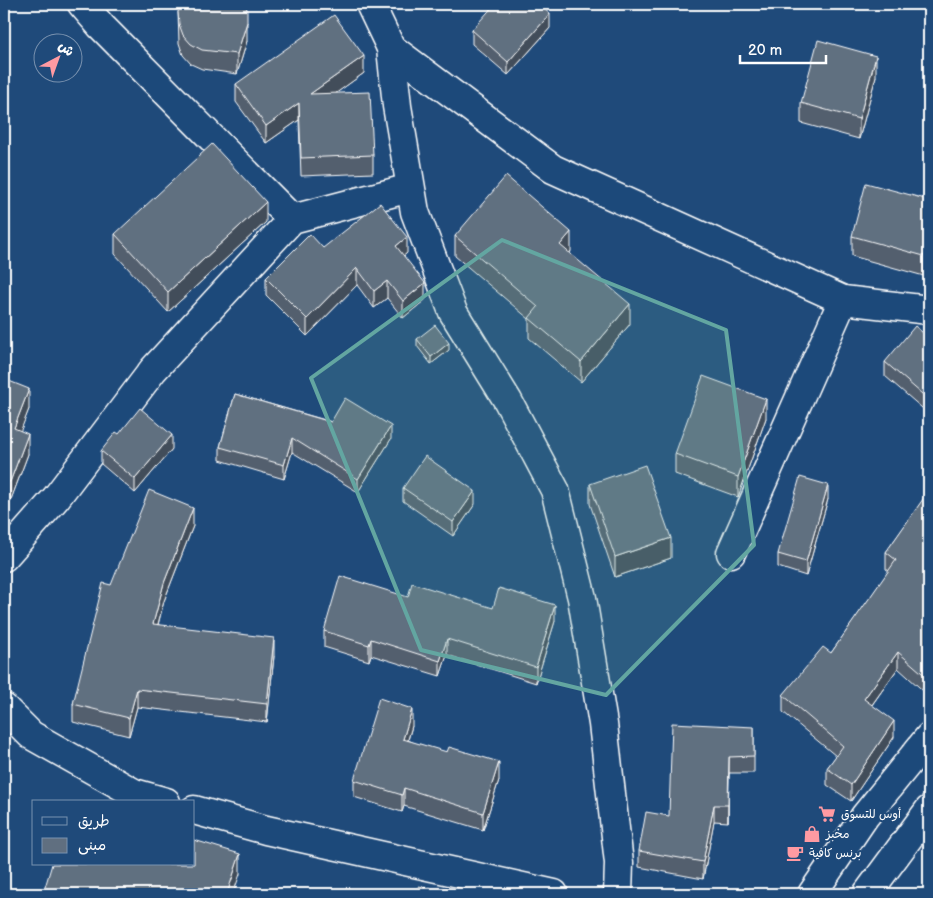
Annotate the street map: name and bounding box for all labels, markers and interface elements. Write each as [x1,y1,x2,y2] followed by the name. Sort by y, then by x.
[32,32,82,82] north arrow
[740,32,827,64] scale bar
[55,37,78,60] text: ش
[748,41,782,60] text: 20 m
[32,800,195,866] legend
[817,804,837,824] supermarket icon: أوس للتسوق
[841,807,901,822] place label: أوس للتسوق
[78,812,110,831] text: طريق
[802,824,822,844] shop icon: مخبز
[825,827,849,842] place label: مخبز
[78,836,106,855] text: مبنى
[785,843,805,863] cafe icon: برنس كافية
[809,846,861,861] place label: برنس كافية

